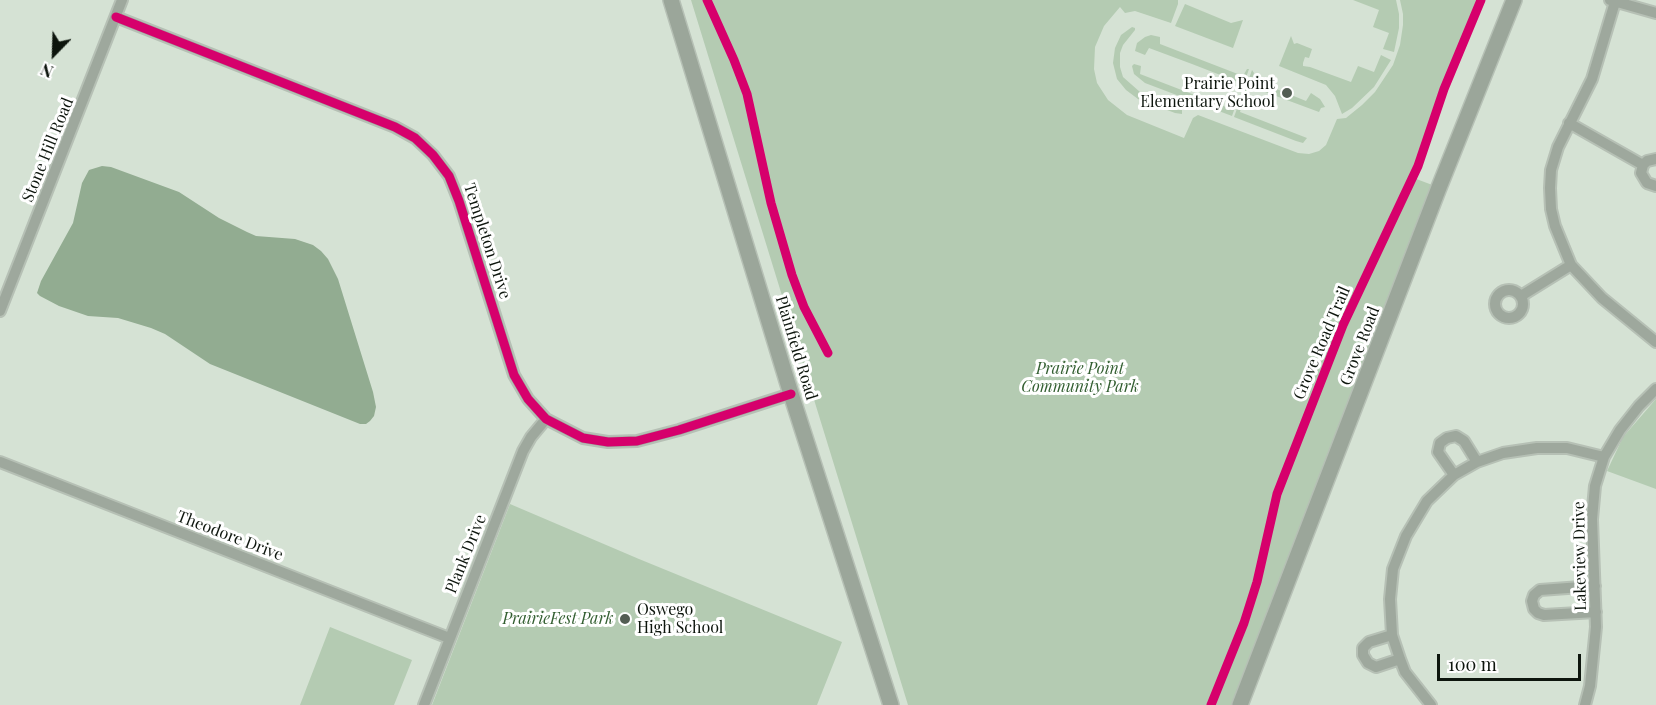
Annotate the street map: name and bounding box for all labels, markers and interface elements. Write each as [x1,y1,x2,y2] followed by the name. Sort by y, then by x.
[24,24,84,84] north arrow
[37,59,56,83] text: N
[1140,74,1275,112] place label: Prairie Point Elementary School
[1280,86,1294,100] marker: Prairie Point Elementary School
[18,95,78,205] street label: Stone Hill Road
[459,181,515,301] street label: Templeton Drive
[1289,283,1355,403] street label: Grove Road Trail
[771,293,821,403] street label: Plainfield Road
[1336,304,1384,388] street label: Grove Road
[1021,359,1139,397] park label: Prairie Point Community Park
[1569,501,1591,611] street label: Lakeview Drive
[174,507,286,565] street label: Theodore Drive
[442,512,490,596] street label: Plank Drive
[637,600,723,638] place label: Oswego High School
[502,609,614,629] park label: PrairieFest Park
[618,612,632,626] marker: Oswego High School
[1440,642,1584,680] scale bar
[1448,652,1497,676] text: 100 m

